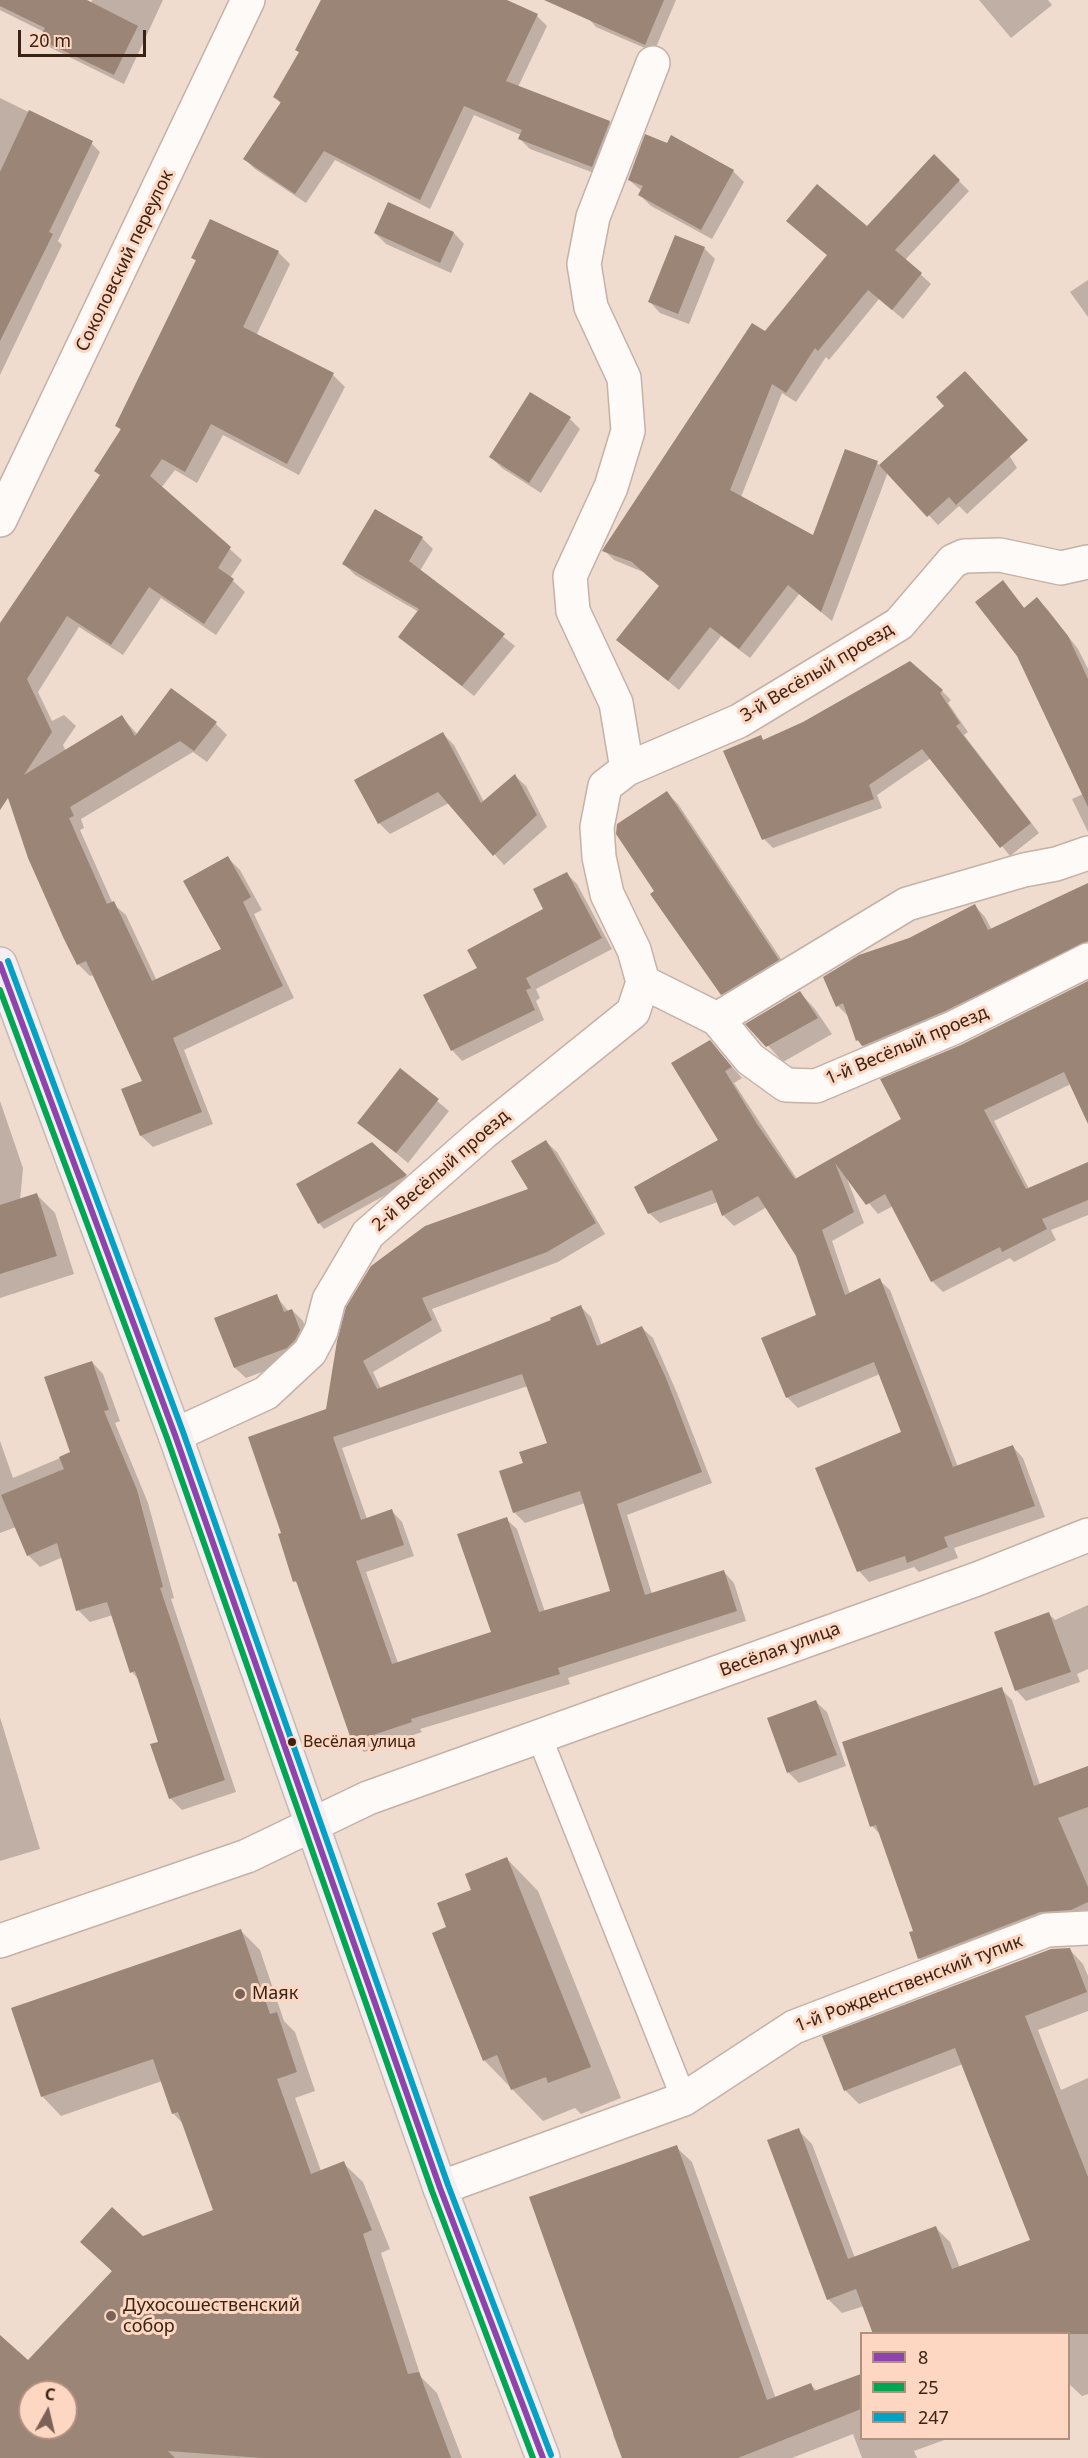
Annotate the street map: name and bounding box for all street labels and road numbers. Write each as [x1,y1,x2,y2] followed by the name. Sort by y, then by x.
[72,167,178,355] street label: Соколовский переулок
[737,619,897,727] street label: 3-й Весёлый проезд
[822,1002,992,1090] street label: 1-й Весёлый проезд
[368,1106,514,1236] street label: 2-й Весёлый проезд
[717,1618,843,1682] street label: Весёлая улица
[792,1931,1026,2037] street label: 1-й Рожденственский тупик

